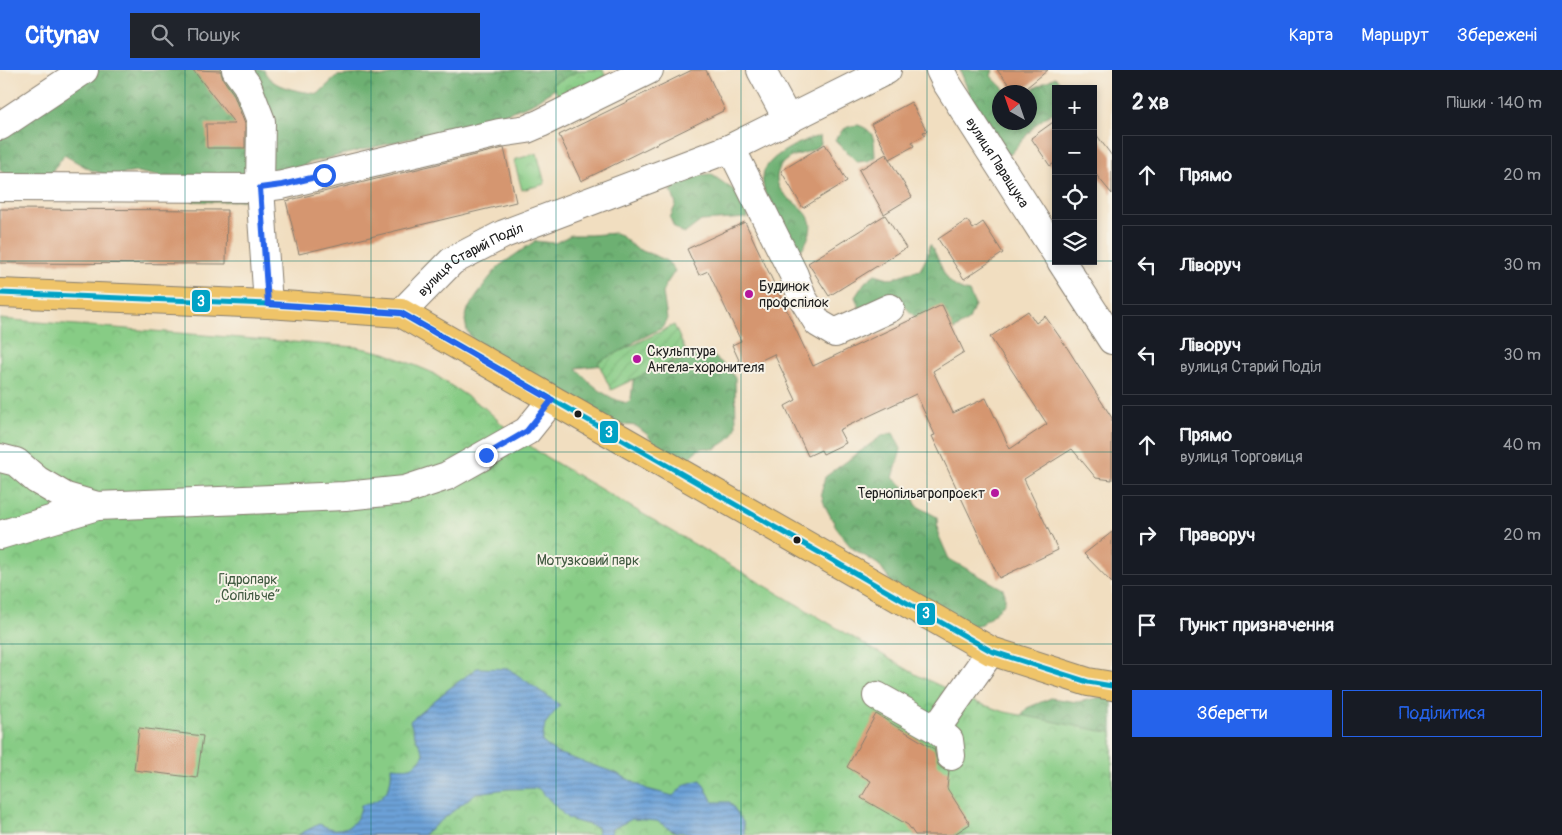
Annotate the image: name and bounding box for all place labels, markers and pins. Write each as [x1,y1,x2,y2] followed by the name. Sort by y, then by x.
[759,278,829,311] place label: Будинок профспілок
[743,288,755,300] marker: Будинок профспілок
[647,343,764,376] place label: Скульптура Ангела-хоронителя
[631,353,643,365] marker: Скульптура Ангела-хоронителя
[573,409,583,419] unlabelled marker
[857,485,985,502] place label: Тернопільагропроєкт
[989,487,1001,499] marker: Тернопільагропроєкт
[792,535,802,545] unlabelled marker

